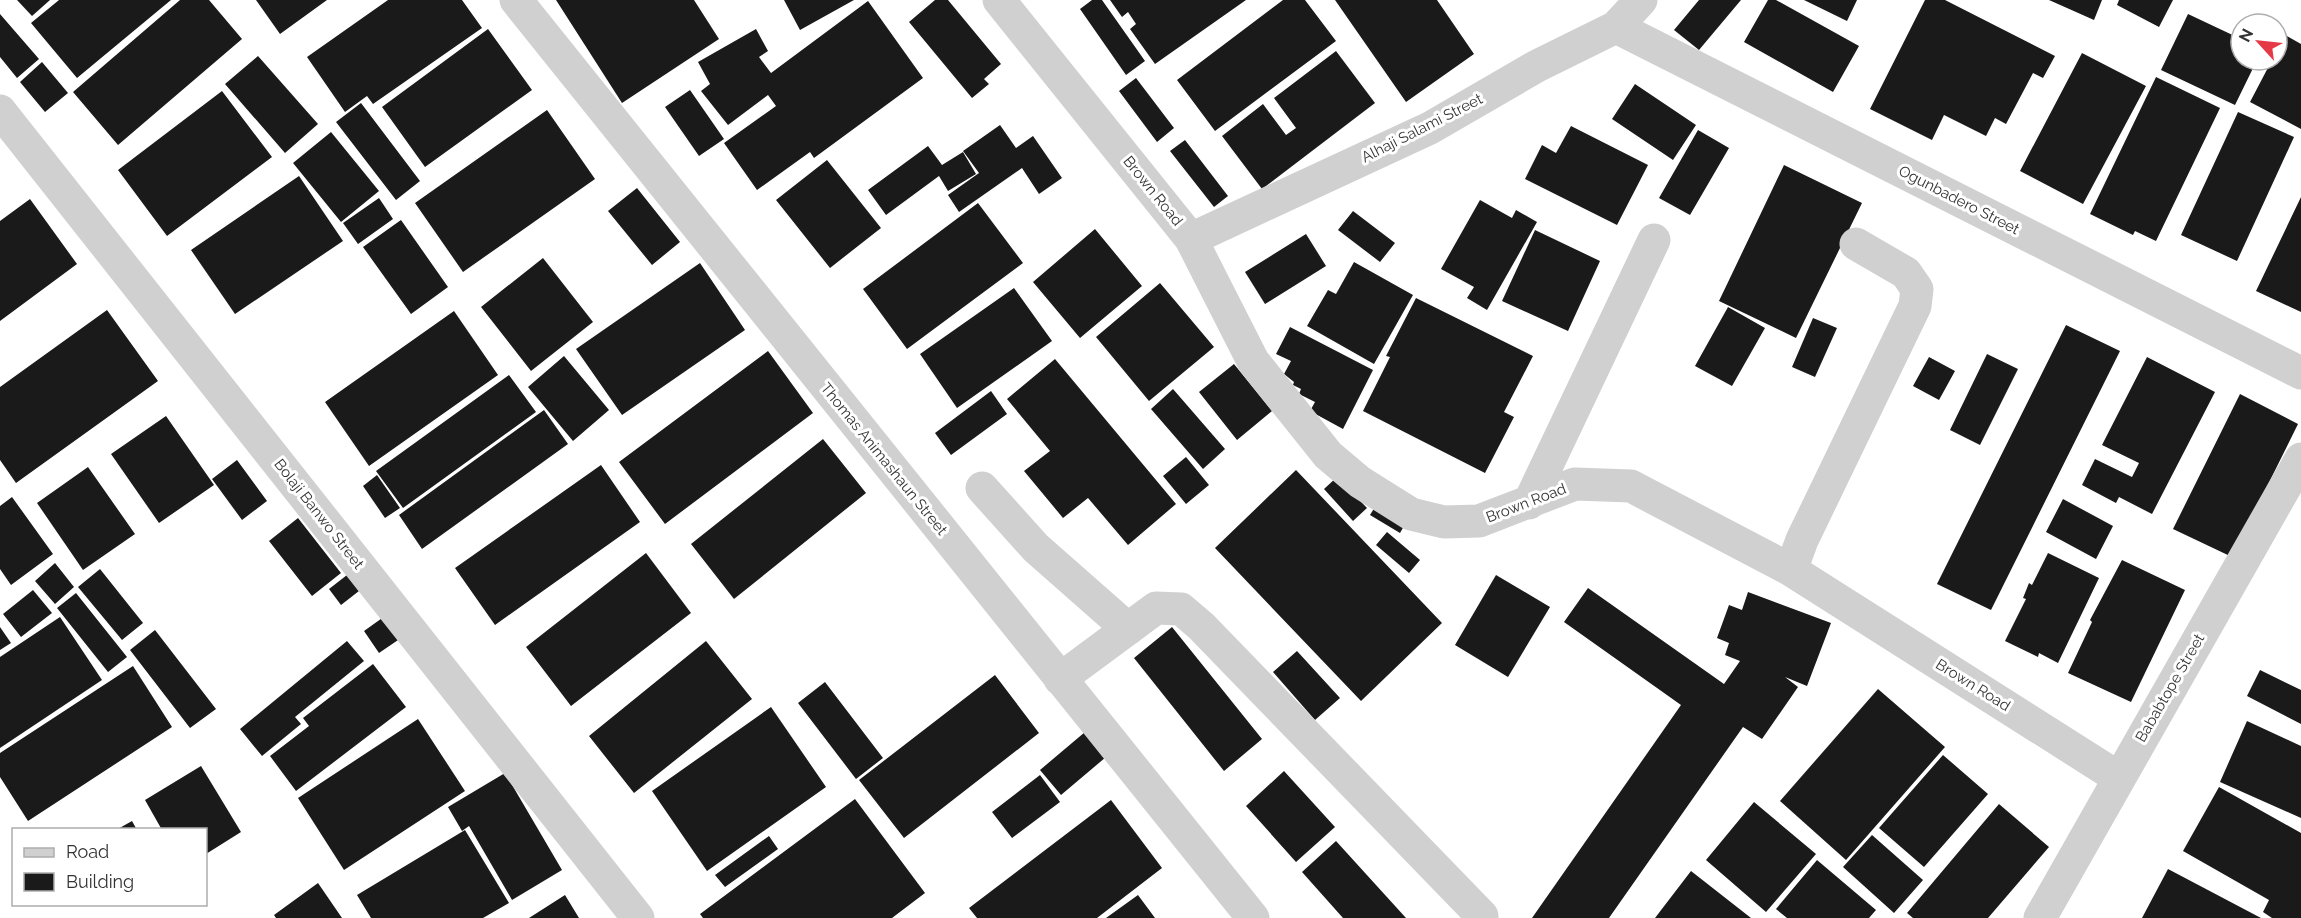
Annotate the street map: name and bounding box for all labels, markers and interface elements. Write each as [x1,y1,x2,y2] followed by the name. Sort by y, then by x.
[2229,12,2289,72] north arrow
[2235,26,2257,45] text: N
[1358,90,1486,166] street label: Alhaji Salami Street
[1119,153,1187,229] street label: Brown Road
[1896,162,2022,238] street label: Ogunbadero Street
[817,379,951,539] street label: Thomas Animashaun Street
[270,455,368,573] street label: Bolaji Banwo Street
[1483,479,1569,527] street label: Brown Road
[2132,631,2208,745] street label: Bababtope Street
[1932,655,2014,715] street label: Brown Road
[12,828,207,906] legend
[66,841,109,862] text: Road
[66,871,134,892] text: Building

